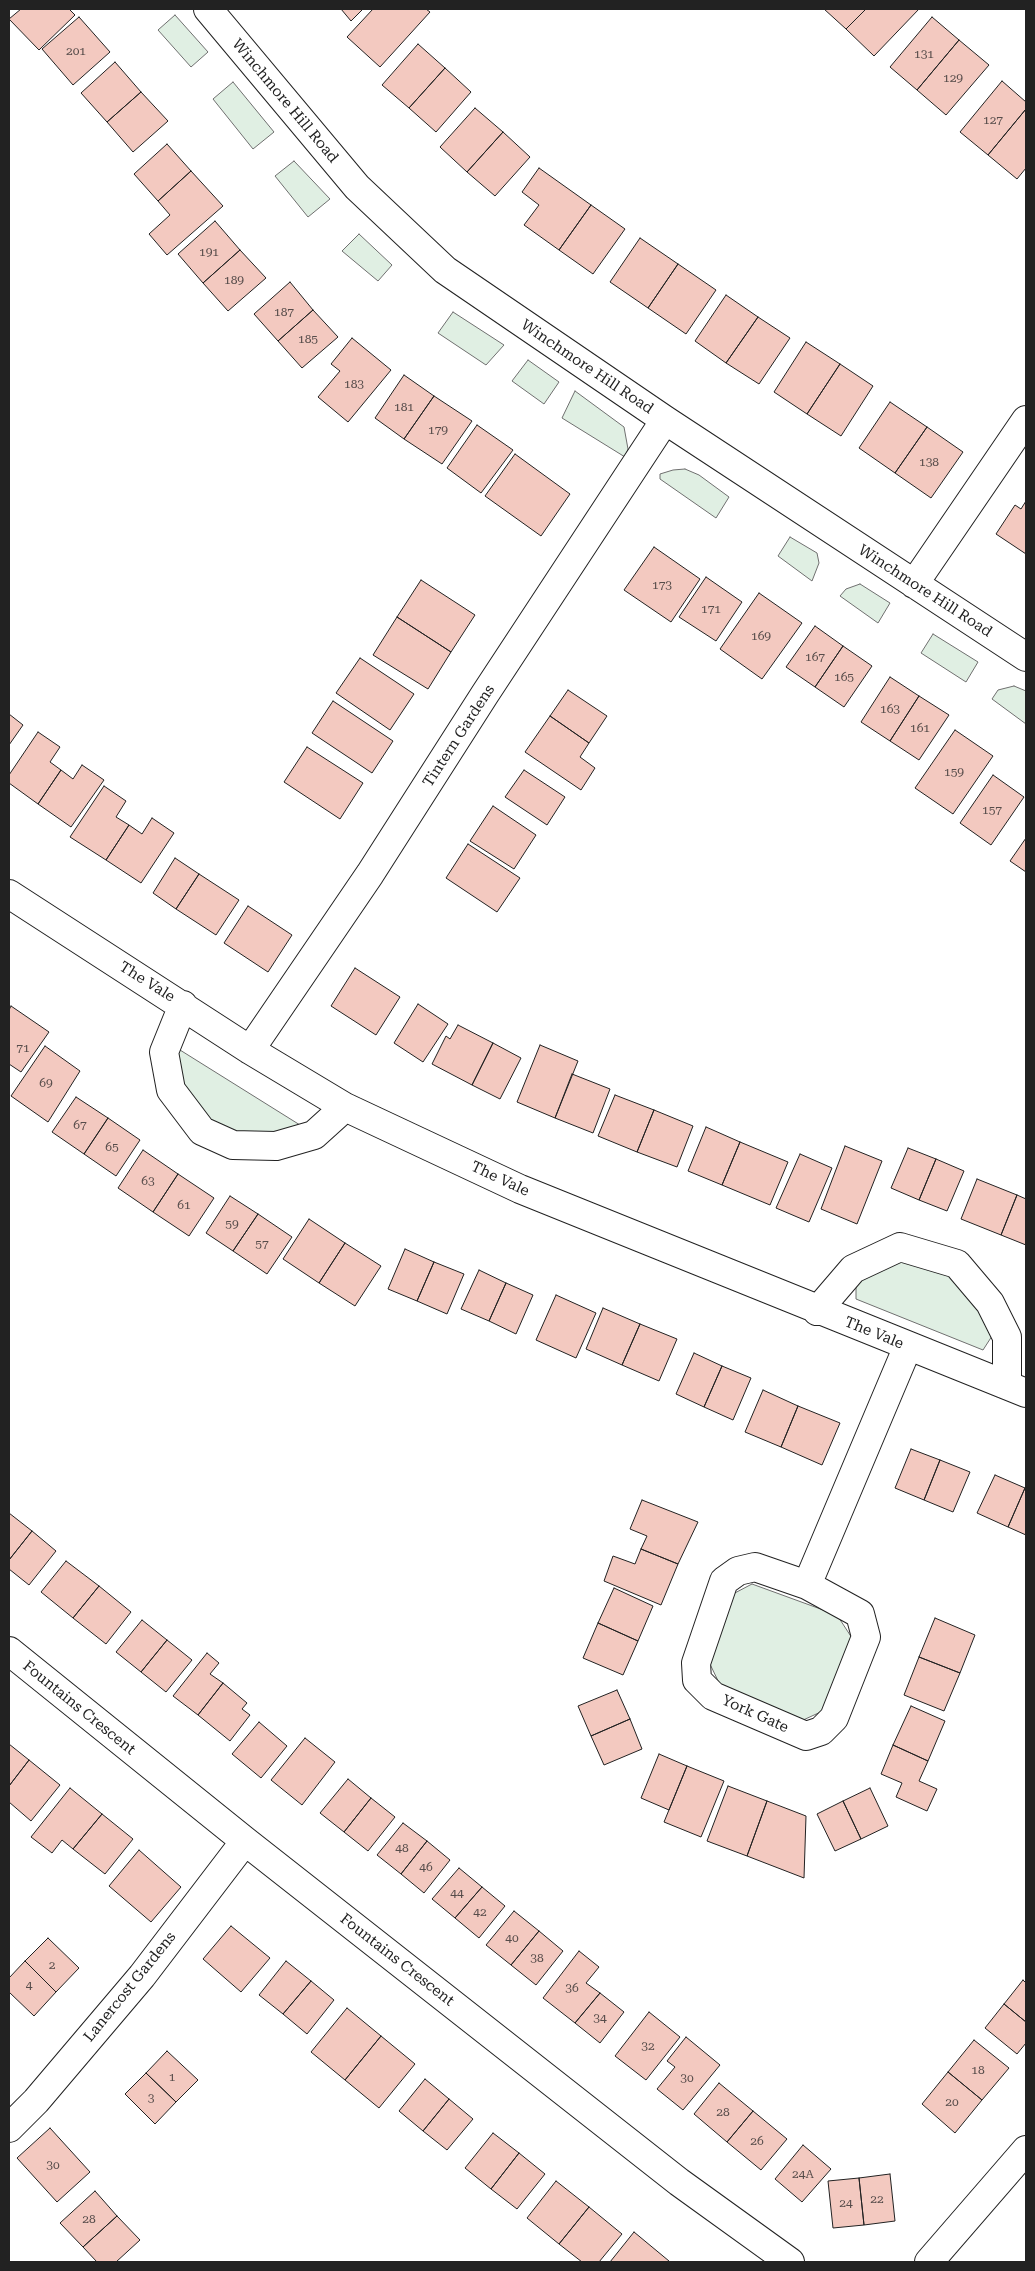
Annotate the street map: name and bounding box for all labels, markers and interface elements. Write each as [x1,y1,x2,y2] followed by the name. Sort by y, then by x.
[228,36,342,166] street label: Winchmore Hill Road
[66,44,86,58] house number: 201
[914,47,934,61] house number: 131
[943,71,963,85] house number: 129
[983,113,1003,127] house number: 127
[199,245,219,259] house number: 191
[224,273,244,287] house number: 189
[274,305,294,319] house number: 187
[517,316,657,418] street label: Winchmore Hill Road
[298,332,318,346] house number: 185
[344,377,364,391] house number: 183
[394,400,414,414] house number: 181
[428,423,448,437] house number: 179
[919,455,939,469] house number: 138
[855,541,995,641] street label: Winchmore Hill Road
[652,578,672,592] house number: 173
[701,602,721,616] house number: 171
[751,629,771,643] house number: 169
[805,650,825,664] house number: 167
[834,670,854,684] house number: 165
[419,681,499,791] street label: Tintern Gardens
[880,702,900,716] house number: 163
[910,721,930,735] house number: 161
[944,765,964,779] house number: 159
[982,803,1002,817] house number: 157
[116,958,178,1006] street label: The Vale
[16,1041,30,1055] house number: 71
[39,1076,53,1090] house number: 69
[73,1118,87,1132] house number: 67
[105,1140,119,1154] house number: 65
[468,1158,532,1200] street label: The Vale
[141,1174,155,1188] house number: 63
[177,1198,191,1212] house number: 61
[225,1217,239,1231] house number: 59
[255,1237,269,1251] house number: 57
[842,1313,906,1353] street label: The Vale
[19,1657,139,1759] street label: Fountains Crescent
[719,1691,791,1737] street label: York Gate
[395,1841,409,1855] house number: 48
[419,1860,433,1874] house number: 46
[450,1886,464,1900] house number: 44
[473,1905,487,1919] house number: 42
[336,1910,458,2010] street label: Fountains Crescent
[80,1928,180,2046] street label: Lanercost Gardens
[505,1931,519,1945] house number: 40
[530,1951,544,1965] house number: 38
[49,1958,55,1972] house number: 2
[26,1978,32,1992] house number: 4
[565,1981,579,1995] house number: 36
[593,2011,607,2025] house number: 34
[641,2039,655,2053] house number: 32
[971,2063,985,2077] house number: 18
[169,2070,175,2084] house number: 1
[680,2071,694,2085] house number: 30
[148,2091,154,2105] house number: 3
[945,2095,959,2109] house number: 20
[716,2105,730,2119] house number: 28
[750,2134,764,2148] house number: 26
[46,2158,60,2172] house number: 30
[792,2167,814,2181] house number: 24A
[870,2192,884,2206] house number: 22
[839,2196,853,2210] house number: 24
[82,2212,96,2226] house number: 28

